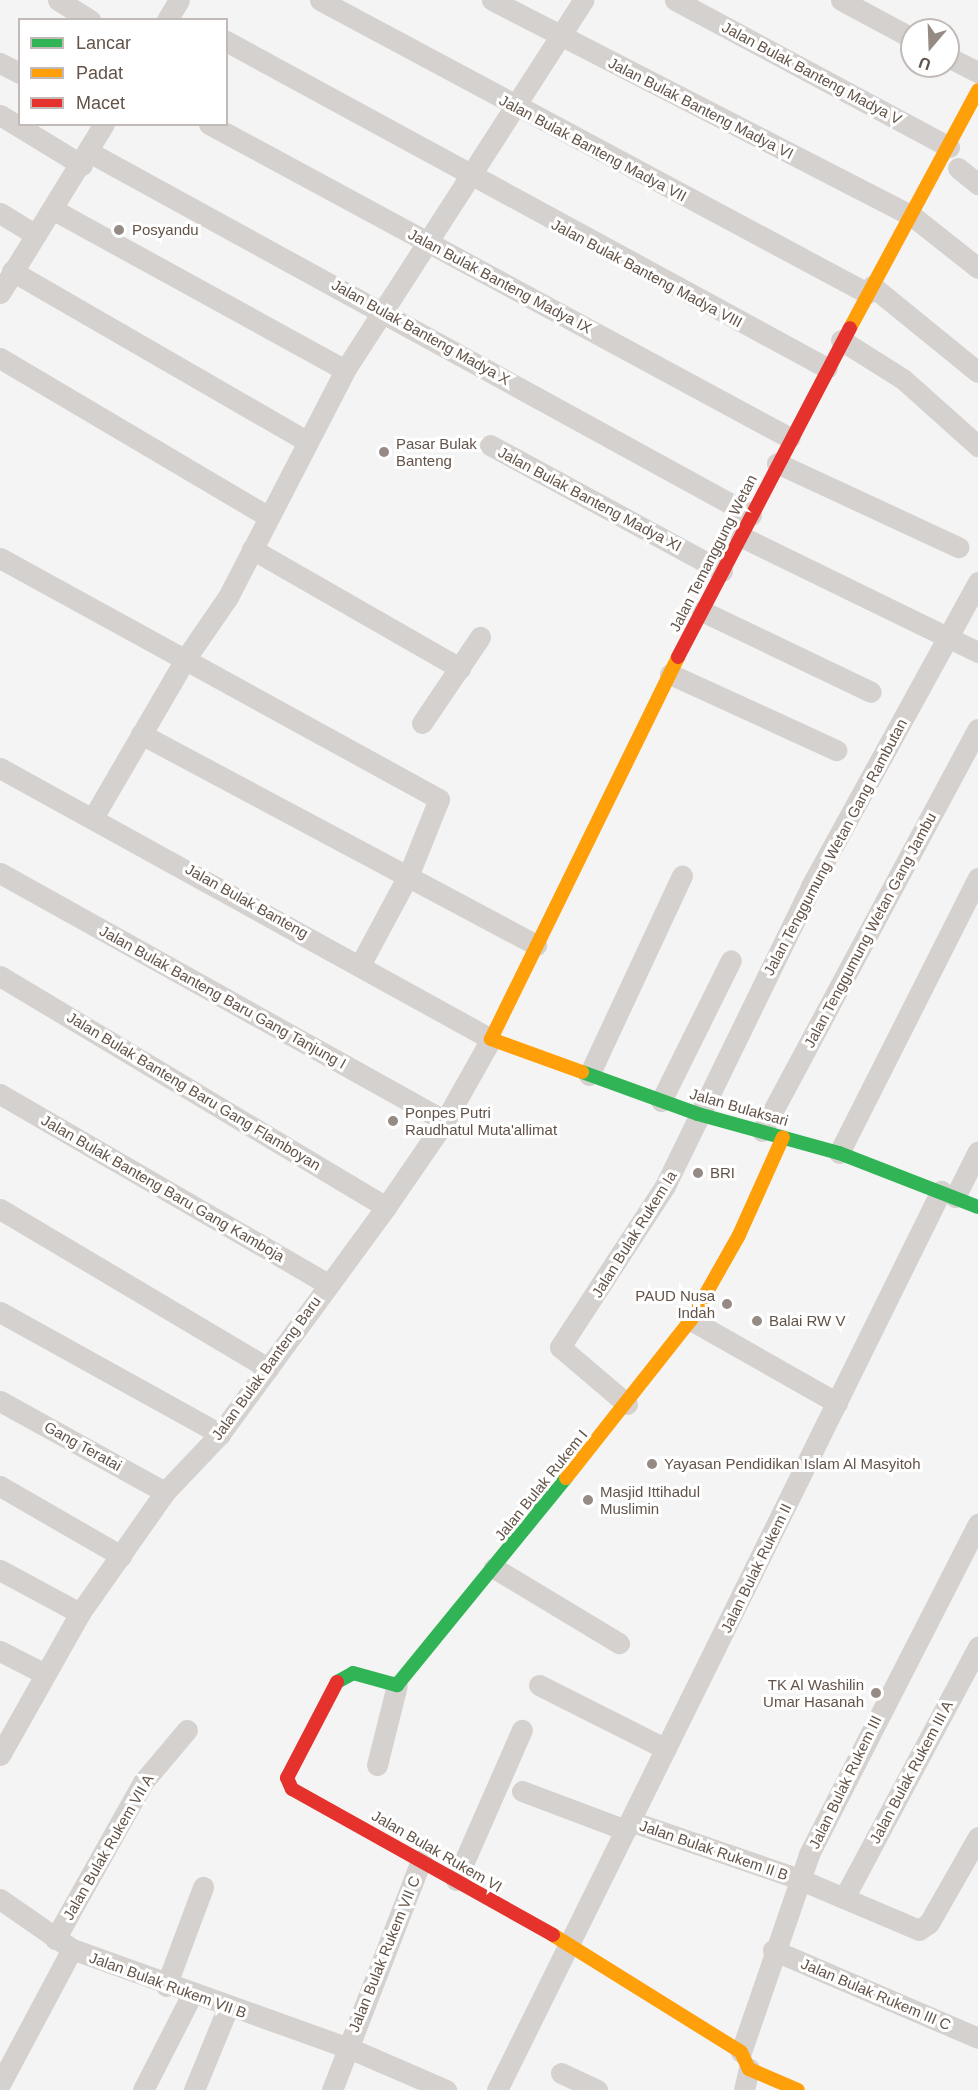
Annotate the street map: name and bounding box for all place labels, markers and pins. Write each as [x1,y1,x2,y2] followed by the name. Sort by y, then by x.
[110,221,128,239] marker: Posyandu
[132,221,199,239] place label: Posyandu
[396,434,477,469] place label: Pasar Bulak Banteng
[377,445,391,459] marker: Pasar Bulak Banteng
[405,1103,557,1138] place label: Ponpes Putri Raudhatul Muta'allimat
[386,1114,400,1128] marker: Ponpes Putri Raudhatul Muta'allimat
[710,1164,735,1182] place label: BRI
[691,1166,705,1180] marker: BRI
[635,1286,715,1321] place label: PAUD Nusa Indah
[720,1297,734,1311] marker: PAUD Nusa Indah
[769,1312,845,1330] place label: Balai RW V
[750,1314,764,1328] marker: Balai RW V
[664,1455,921,1473] place label: Yayasan Pendidikan Islam Al Masyitoh
[645,1457,659,1471] marker: Yayasan Pendidikan Islam Al Masyitoh
[600,1482,700,1517] place label: Masjid Ittihadul Muslimin
[581,1493,595,1507] marker: Masjid Ittihadul Muslimin
[763,1675,864,1710] place label: TK Al Washilin Umar Hasanah
[869,1686,883,1700] marker: TK Al Washilin Umar Hasanah

